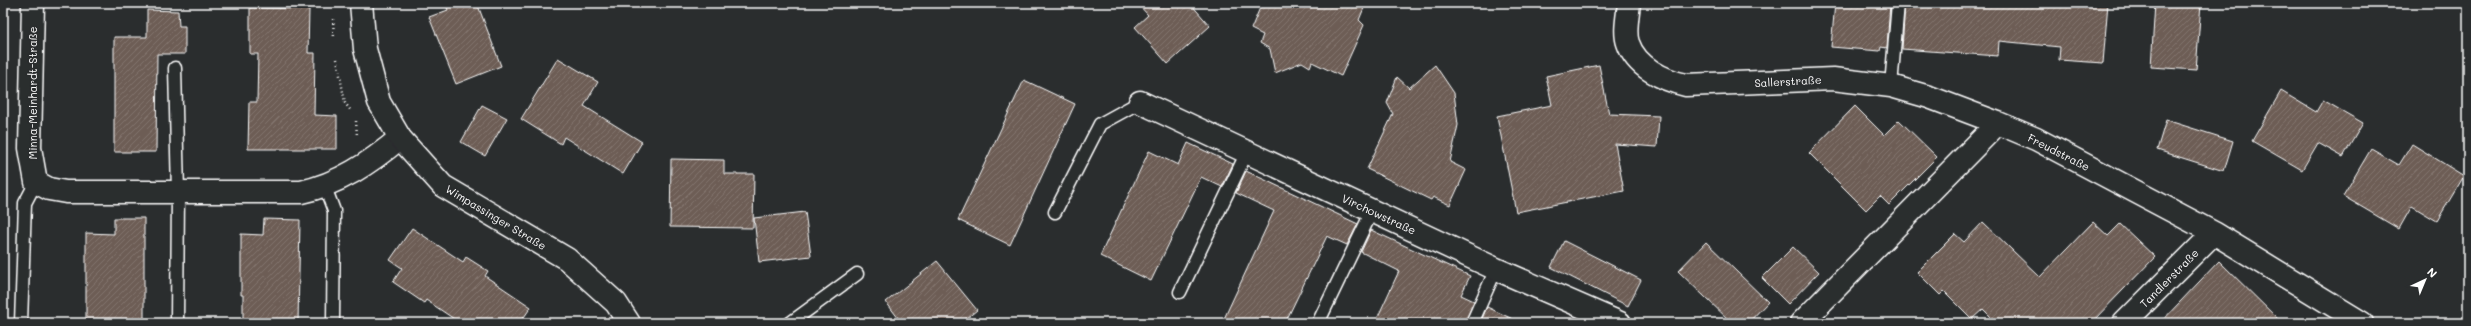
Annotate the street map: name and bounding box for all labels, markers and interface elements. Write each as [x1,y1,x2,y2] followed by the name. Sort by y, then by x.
[25,26,40,160] street label: Minna-Meinhardt-Straße
[1754,72,1822,90] street label: Sallerstraße
[2025,130,2093,174] street label: Freudstraße
[443,181,549,253] street label: Wimpassinger Straße
[1340,190,1419,238] street label: Virchowstraße
[2136,245,2202,311] street label: Tandlerstraße
[2405,260,2445,300] north arrow
[2424,264,2441,281] text: N

